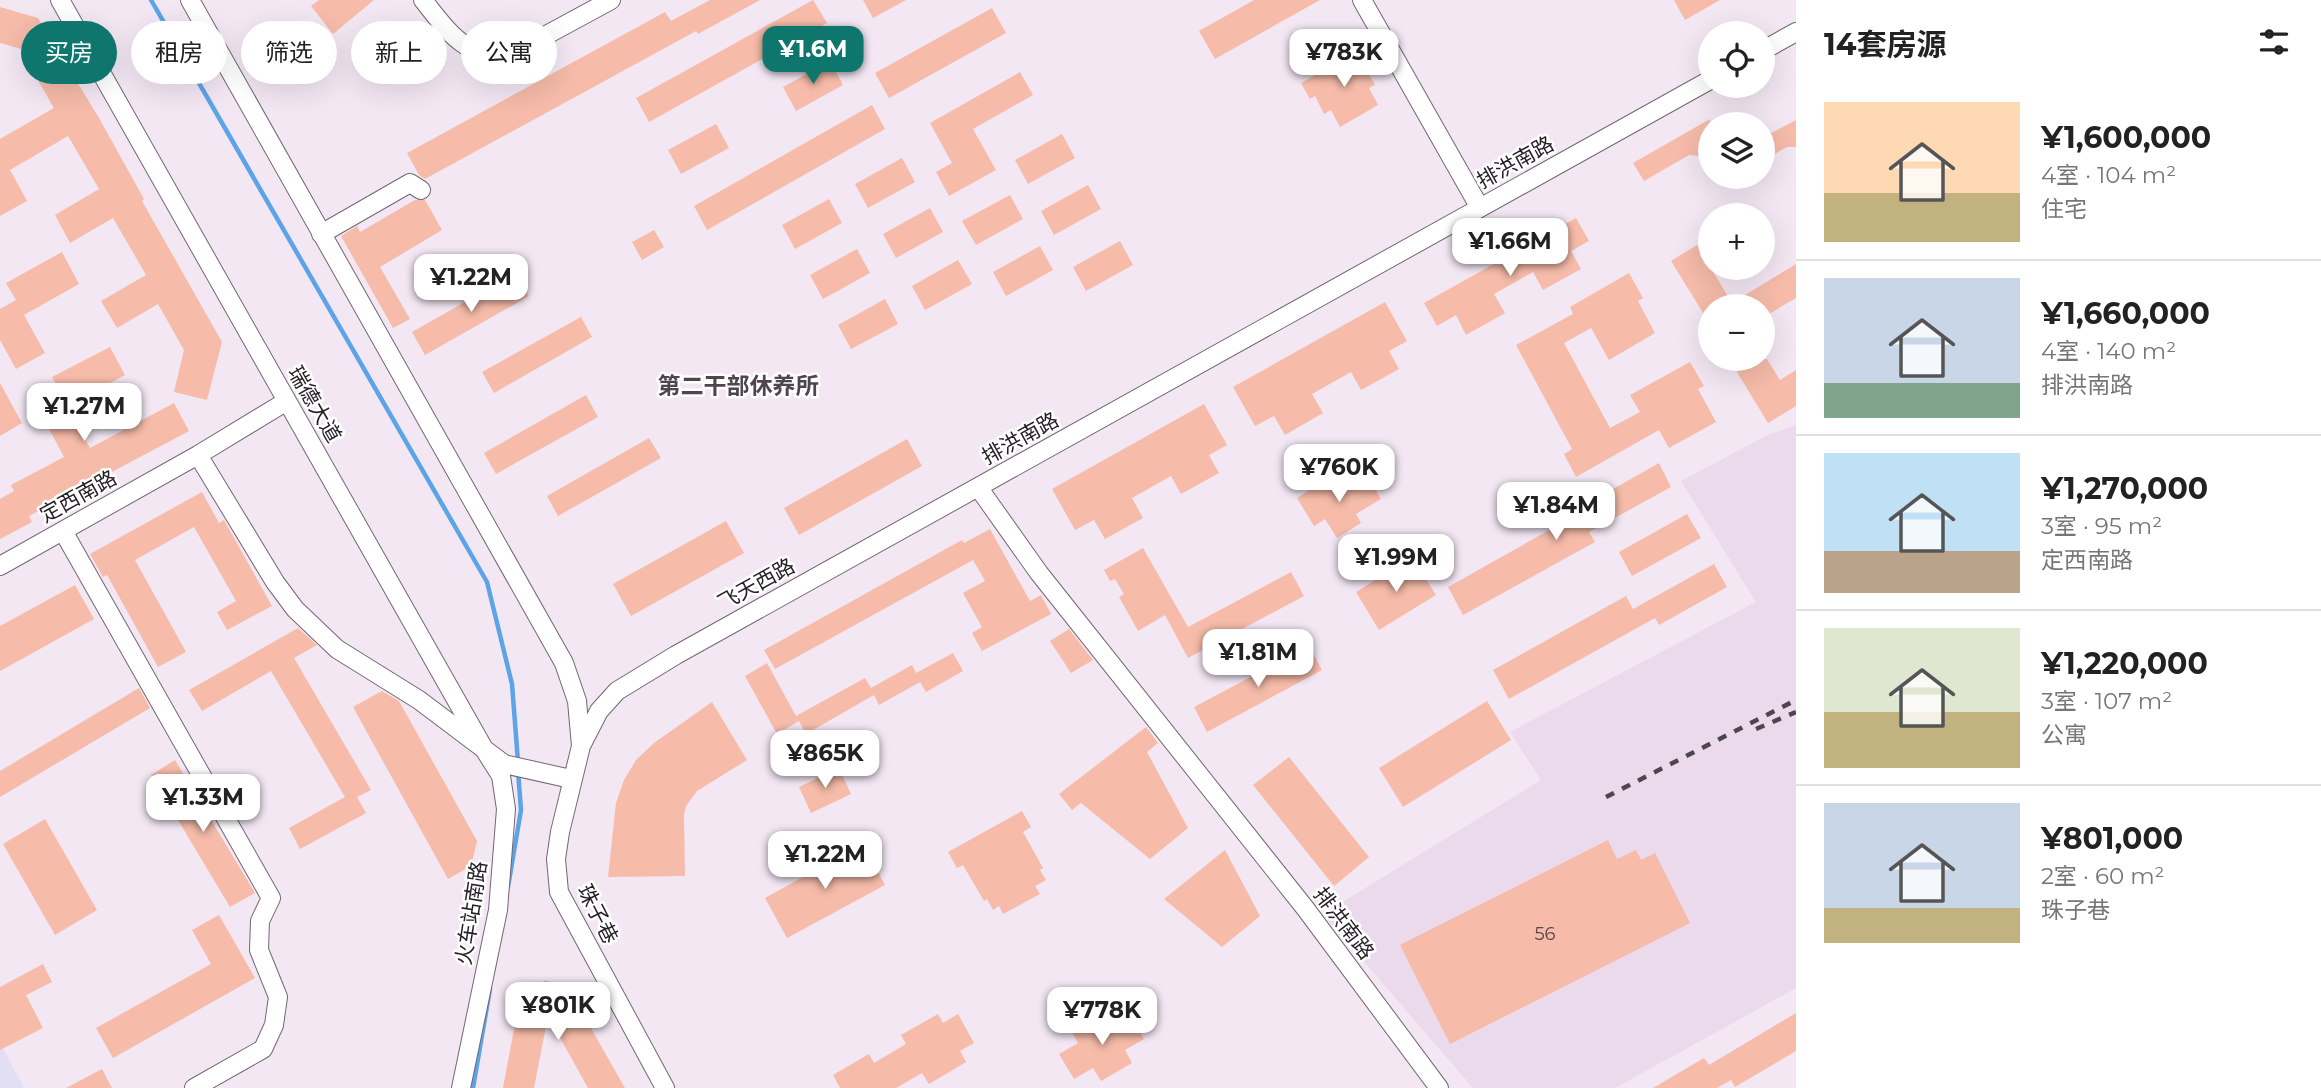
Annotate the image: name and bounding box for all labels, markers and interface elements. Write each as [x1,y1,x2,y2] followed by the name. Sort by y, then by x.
[21,21,117,84] chip: 买房
[131,21,227,84] chip: 租房
[241,21,337,84] chip: 筛选
[351,21,447,84] chip: 新上
[461,21,557,84] chip: 公寓
[1698,21,1775,371] map controls
[1698,21,1775,98] button: locate
[2255,23,2293,61] icon: filters
[1824,26,1946,63] text: 14套房源
[764,27,862,86] pin: ¥1.6M
[1295,29,1393,89] pin: ¥783K
[779,35,847,63] text: ¥1.6M
[1305,38,1383,66] text: ¥783K
[1698,112,1775,189] button: layers
[2041,119,2211,156] text: ¥1,600,000
[1880,130,1964,214] icon: home
[1472,131,1558,193] street label: 排洪南路
[2041,161,2176,189] text: 4室 · 104 m²
[2041,195,2087,223] text: 住宅
[1698,203,1775,280] button: +
[1453,218,1567,278] pin: ¥1.66M
[1468,227,1552,255] text: ¥1.66M
[414,254,528,314] pin: ¥1.22M
[430,263,512,291] text: ¥1.22M
[1698,294,1775,371] button: −
[2041,295,2210,332] text: ¥1,660,000
[1880,306,1964,390] icon: home
[2041,337,2176,365] text: 4室 · 140 m²
[283,361,347,447] street label: 瑞德大道
[2041,371,2133,399] text: 排洪南路
[658,372,819,400] district label: 第二干部休养所
[27,384,141,443] pin: ¥1.27M
[43,392,125,420] text: ¥1.27M
[977,407,1063,469] street label: 排洪南路
[1290,444,1388,504] pin: ¥760K
[1300,453,1378,481] text: ¥760K
[35,465,121,527] street label: 定西南路
[2041,470,2208,507] text: ¥1,270,000
[1880,481,1964,565] icon: home
[1499,482,1613,542] pin: ¥1.84M
[1513,491,1599,519] text: ¥1.84M
[2041,512,2162,540] text: 3室 · 95 m²
[1339,534,1453,594] pin: ¥1.99M
[1354,543,1438,571] text: ¥1.99M
[2041,546,2133,574] text: 定西南路
[713,553,799,615] street label: 飞天西路
[1201,630,1315,689] pin: ¥1.81M
[1218,638,1298,666] text: ¥1.81M
[2041,645,2208,682] text: ¥1,220,000
[1880,656,1964,740] icon: home
[2041,687,2172,715] text: 3室 · 107 m²
[2041,721,2087,749] text: 公寓
[776,730,874,790] pin: ¥865K
[786,739,864,767] text: ¥865K
[146,774,260,834] pin: ¥1.33M
[162,783,244,811] text: ¥1.33M
[2041,820,2183,857] text: ¥801,000
[1880,831,1964,915] icon: home
[768,832,882,891] pin: ¥1.22M
[784,840,866,868] text: ¥1.22M
[450,859,492,967] street label: 火车站南路
[2041,862,2164,890] text: 2室 · 60 m²
[573,880,623,948] street label: 珠子巷
[1309,882,1379,964] street label: 排洪南路
[2041,896,2110,924] text: 珠子巷
[1534,923,1556,945] house number: 56
[509,982,607,1042] pin: ¥801K
[1053,988,1151,1047] pin: ¥778K
[521,991,595,1019] text: ¥801K
[1063,996,1141,1024] text: ¥778K

